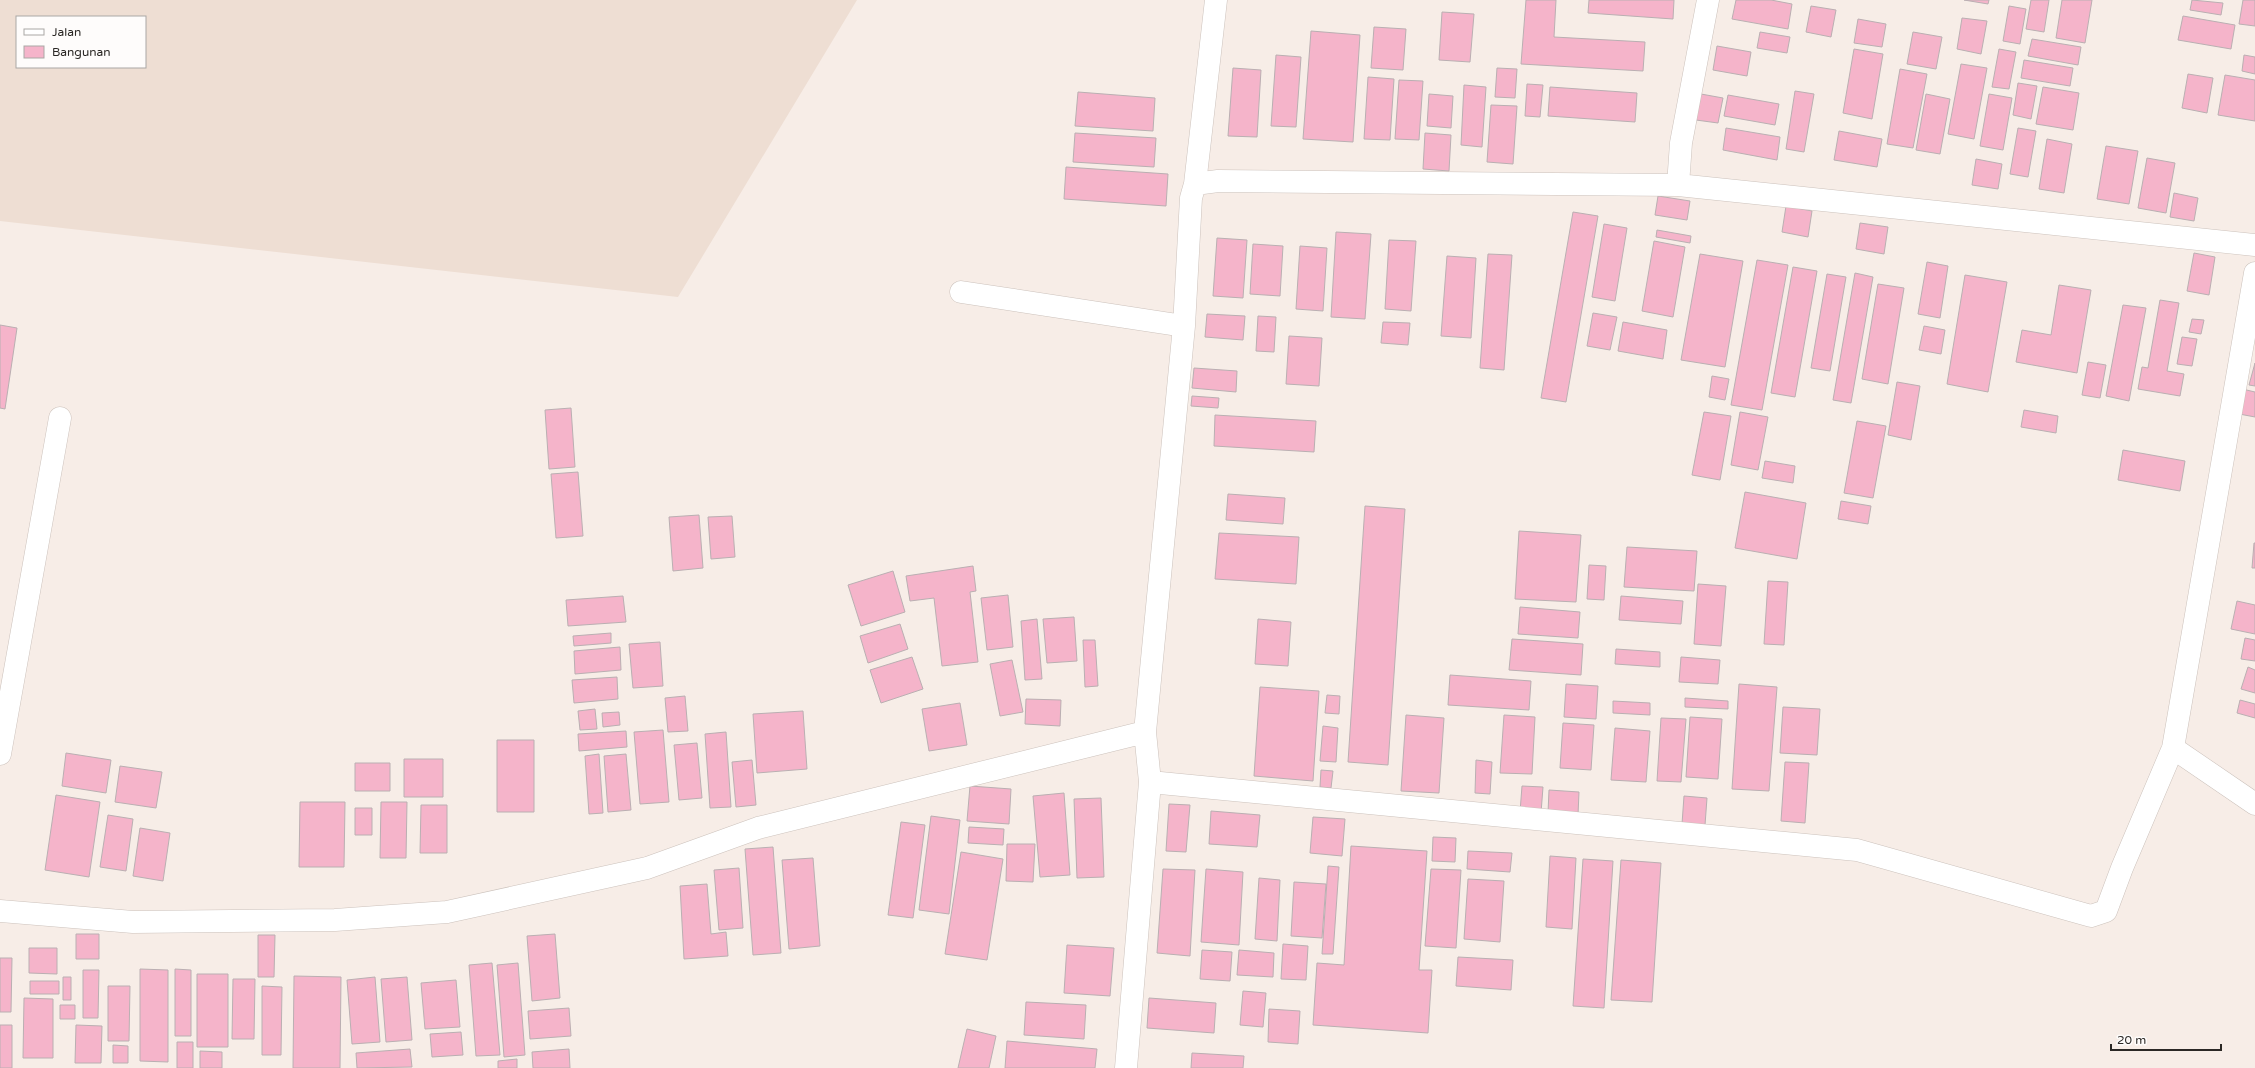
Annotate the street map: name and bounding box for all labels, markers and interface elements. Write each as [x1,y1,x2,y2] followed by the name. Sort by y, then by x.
[16,16,146,68] legend
[52,25,81,39] text: Jalan
[52,45,111,59] text: Bangunan
[2111,1026,2221,1052] scale bar
[2117,1033,2146,1047] text: 20 m

